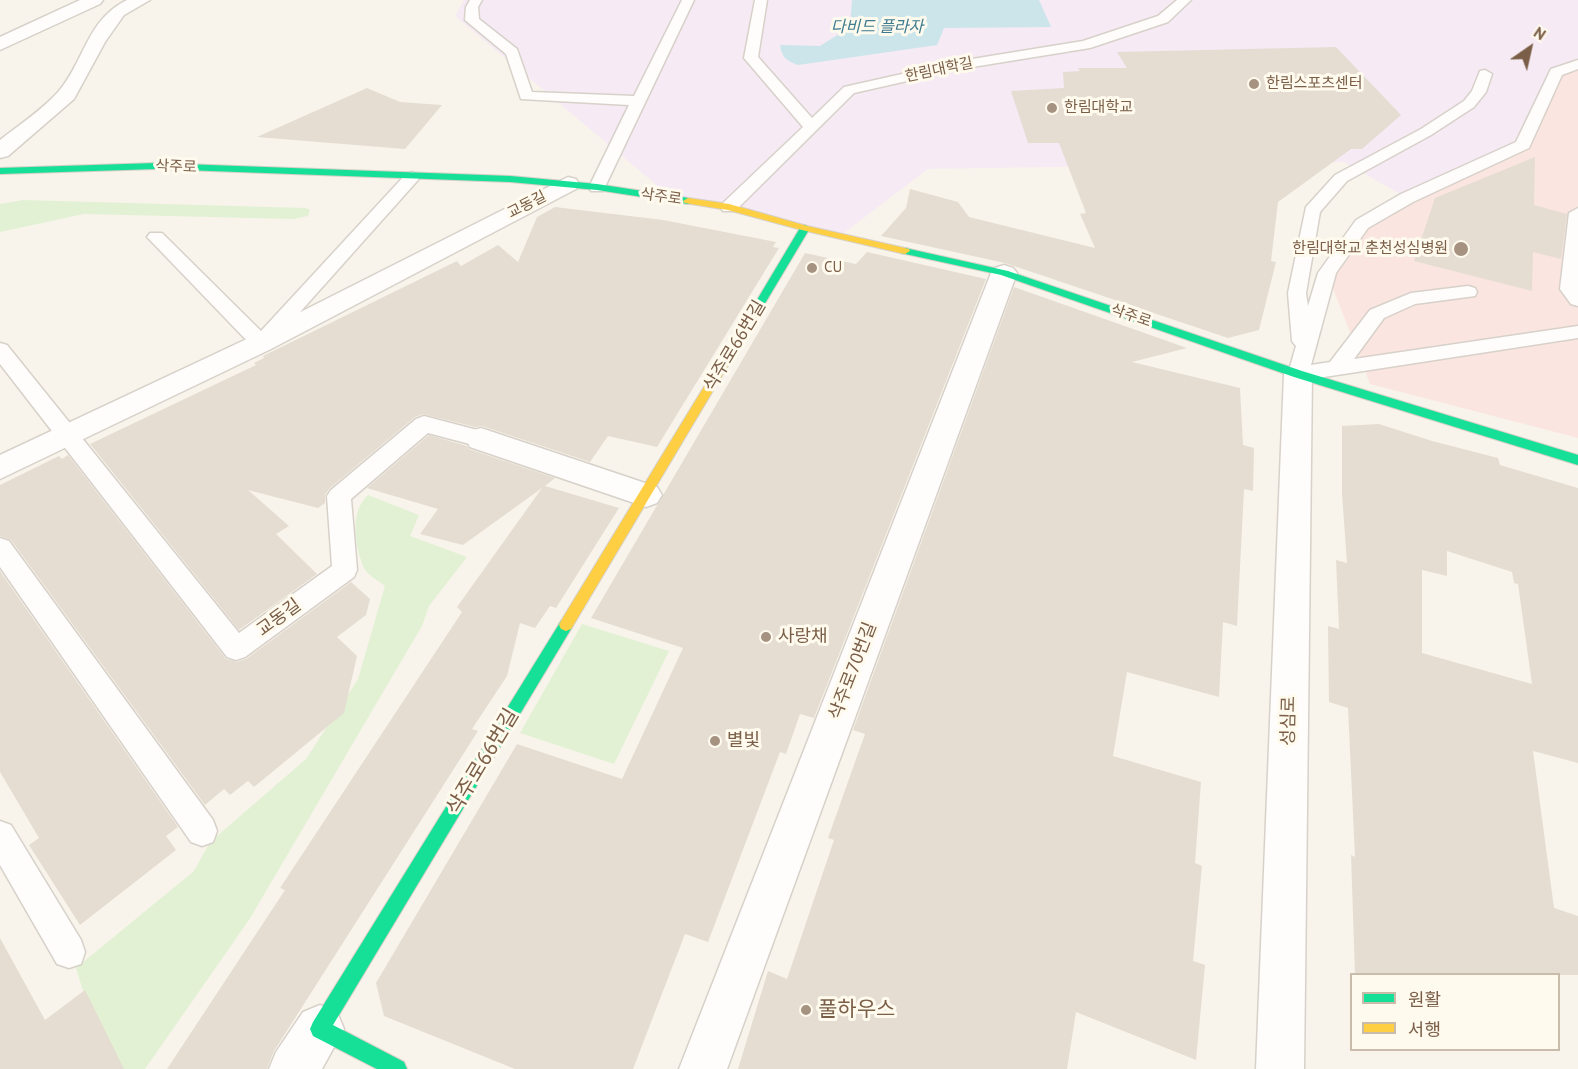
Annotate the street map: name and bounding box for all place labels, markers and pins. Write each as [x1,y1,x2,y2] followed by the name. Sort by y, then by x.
[1266,75,1363,93] place label: 한림스포츠센터
[1247,77,1261,91] marker: 한림스포츠센터
[1064,99,1133,117] place label: 한림대학교
[1045,101,1059,115] marker: 한림대학교
[1292,240,1448,258] place label: 한림대학교 춘천성심병원
[1452,240,1470,258] marker: 한림대학교 춘천성심병원
[824,259,842,277] place label: CU
[805,261,819,275] marker: CU
[778,626,828,648] place label: 사랑채
[759,630,773,644] marker: 사랑채
[727,730,760,752] place label: 별빛
[708,734,722,748] marker: 별빛
[818,997,895,1023] place label: 풀하우스
[799,1003,813,1017] marker: 풀하우스

